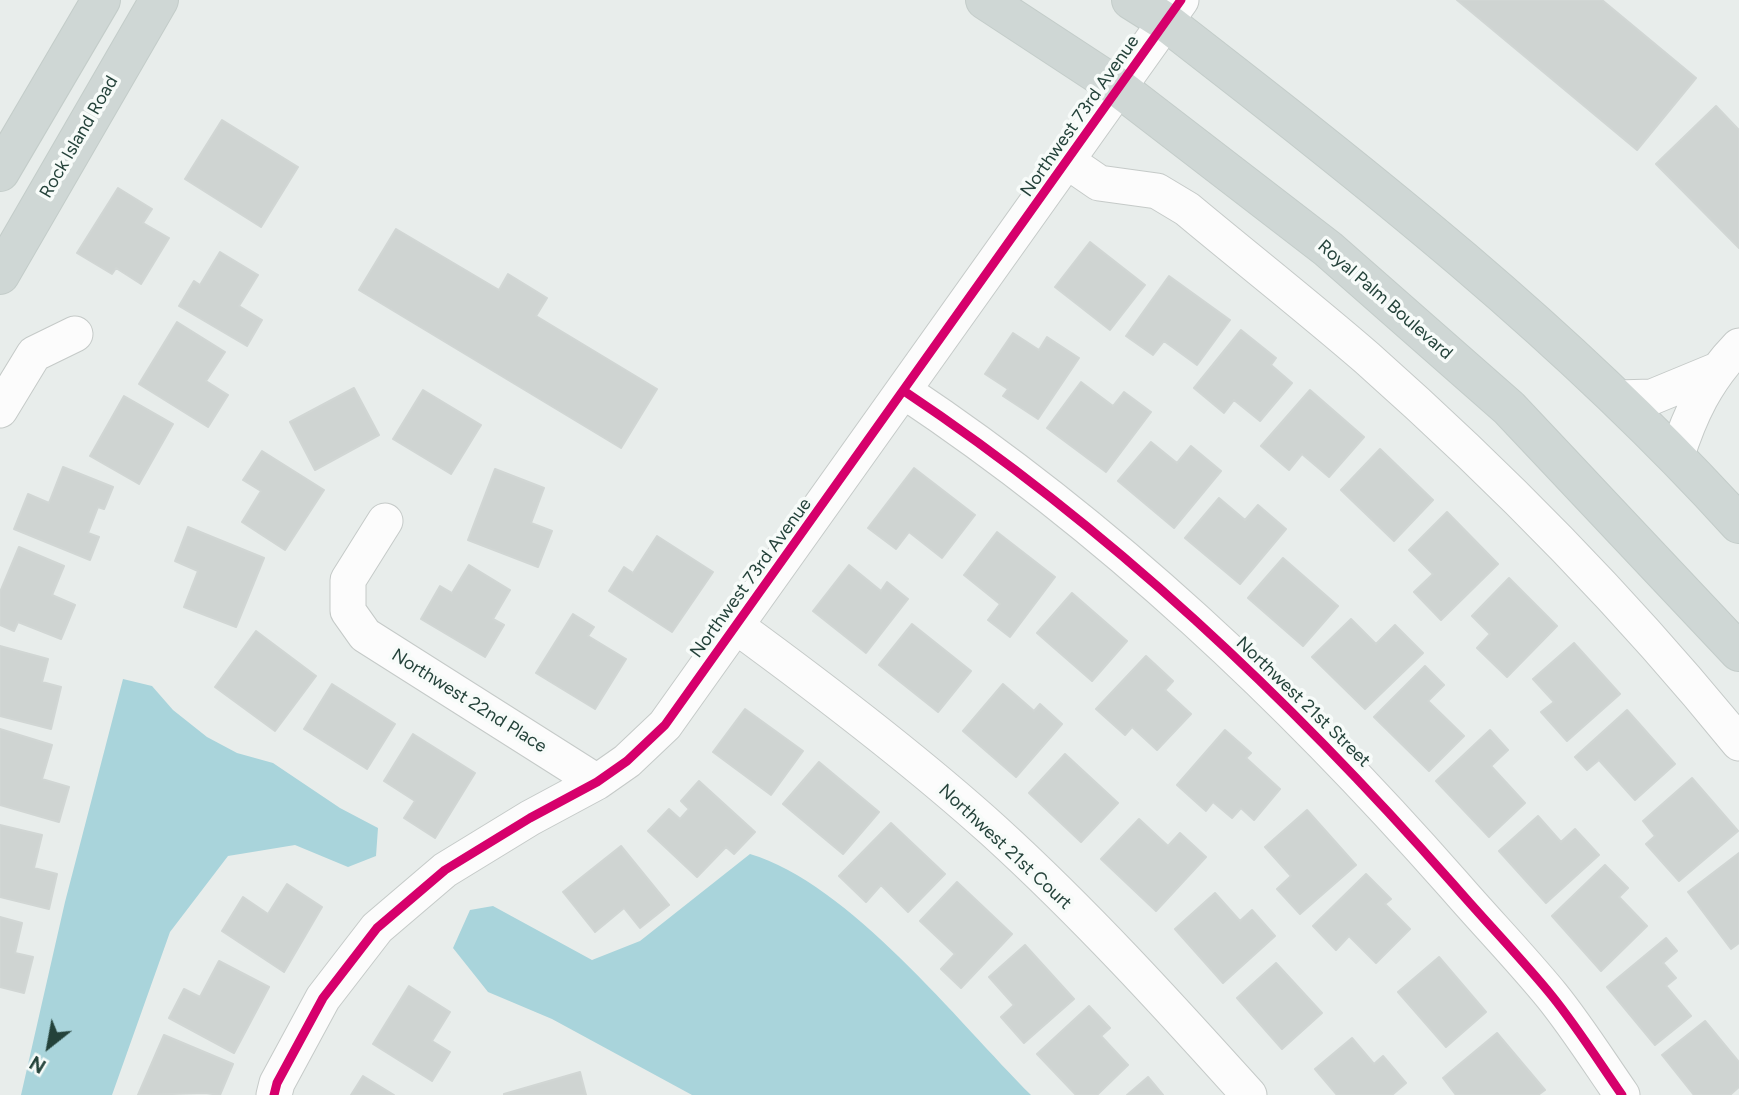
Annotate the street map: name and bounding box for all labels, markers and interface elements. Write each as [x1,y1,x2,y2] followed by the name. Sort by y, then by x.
[1016,31,1144,201] street label: Northwest 73rd Avenue
[35,72,123,202] street label: Rock Island Road
[1313,236,1457,364] street label: Royal Palm Boulevard
[686,494,816,662] street label: Northwest 73rd Avenue
[1231,632,1375,772] street label: Northwest 21st Street
[387,644,551,758] street label: Northwest 22nd Place
[934,780,1076,914] street label: Northwest 21st Court
[14,1011,84,1081] north arrow
[26,1051,50,1078] text: N

